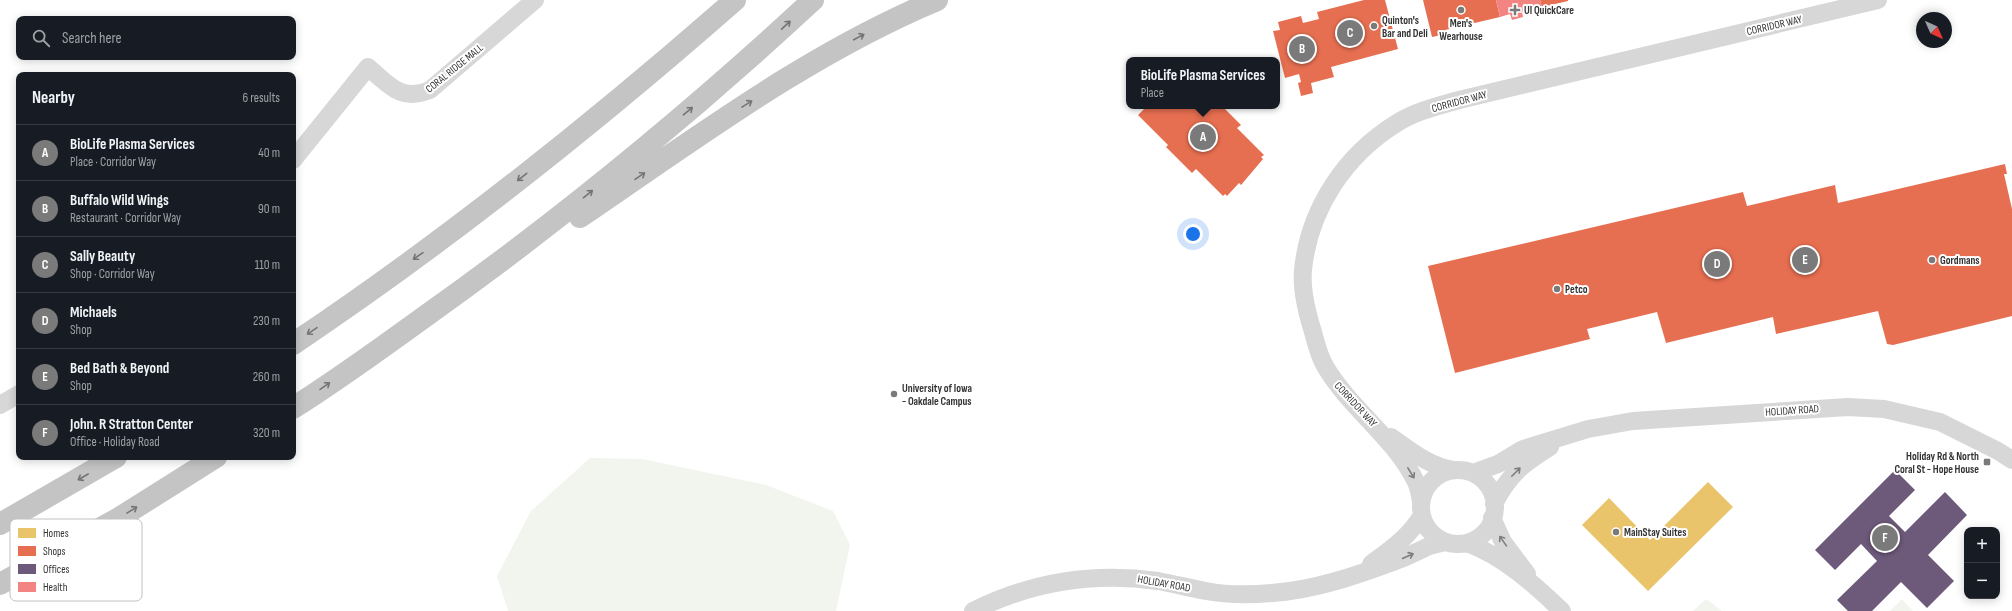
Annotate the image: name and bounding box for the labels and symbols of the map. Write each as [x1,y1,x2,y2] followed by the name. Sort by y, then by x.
[1509,4,1521,16] marker: UI QuickCare
[1524,4,1574,17] place label: UI QuickCare
[1456,5,1466,15] marker: Men's Wearhouse
[1916,12,1952,48] north arrow
[1745,13,1803,38] street label: CORRIDOR WAY
[1382,14,1428,40] place label: Quinton's Bar and Deli
[1439,17,1483,43] place label: Men's Wearhouse
[1337,18,1363,48] pin: C
[781,20,791,30] one-way arrow
[1369,21,1379,31] marker: Quinton's Bar and Deli
[853,33,865,40] one-way arrow
[1289,34,1315,64] pin: B
[423,41,486,96] street label: CORAL RIDGE MALL
[1430,88,1488,115] street label: CORRIDOR WAY
[741,99,753,107] one-way arrow
[683,106,694,115] one-way arrow
[1190,122,1216,152] pin: A
[634,172,645,180] one-way arrow
[517,173,528,182] one-way arrow
[583,189,594,198] one-way arrow
[1183,224,1203,244] your location
[1792,245,1818,275] pin: E
[1704,249,1730,279] pin: D
[413,252,424,260] one-way arrow
[1940,254,1980,267] place label: Gordmans
[1927,255,1937,265] marker: Gordmans
[1565,283,1588,296] place label: Petco
[1552,284,1562,294] marker: Petco
[307,327,318,335] one-way arrow
[1332,379,1380,430] street label: CORRIDOR WAY
[320,382,331,390] one-way arrow
[902,382,972,408] place label: University of Iowa - Oakdale Campus
[889,389,899,399] marker: University of Iowa - Oakdale Campus
[1765,402,1819,419] street label: HOLIDAY ROAD
[1894,450,1979,476] place label: Holiday Rd & North Coral St - Hope House
[1982,457,1992,467] marker: Holiday Rd & North Coral St - Hope House
[1407,467,1415,479] one-way arrow
[1511,467,1521,477] one-way arrow
[77,473,89,481] one-way arrow
[126,506,137,515] one-way arrow
[10,519,142,601] legend
[1872,523,1898,553] pin: F
[1624,526,1686,539] place label: MainStay Suites
[43,527,69,540] text: Homes
[1611,527,1621,537] marker: MainStay Suites
[1499,536,1507,547] one-way arrow
[43,545,66,558] text: Shops
[1402,552,1414,559] one-way arrow
[43,563,70,576] text: Offices
[1136,572,1191,595] street label: HOLIDAY ROAD
[43,581,68,594] text: Health

